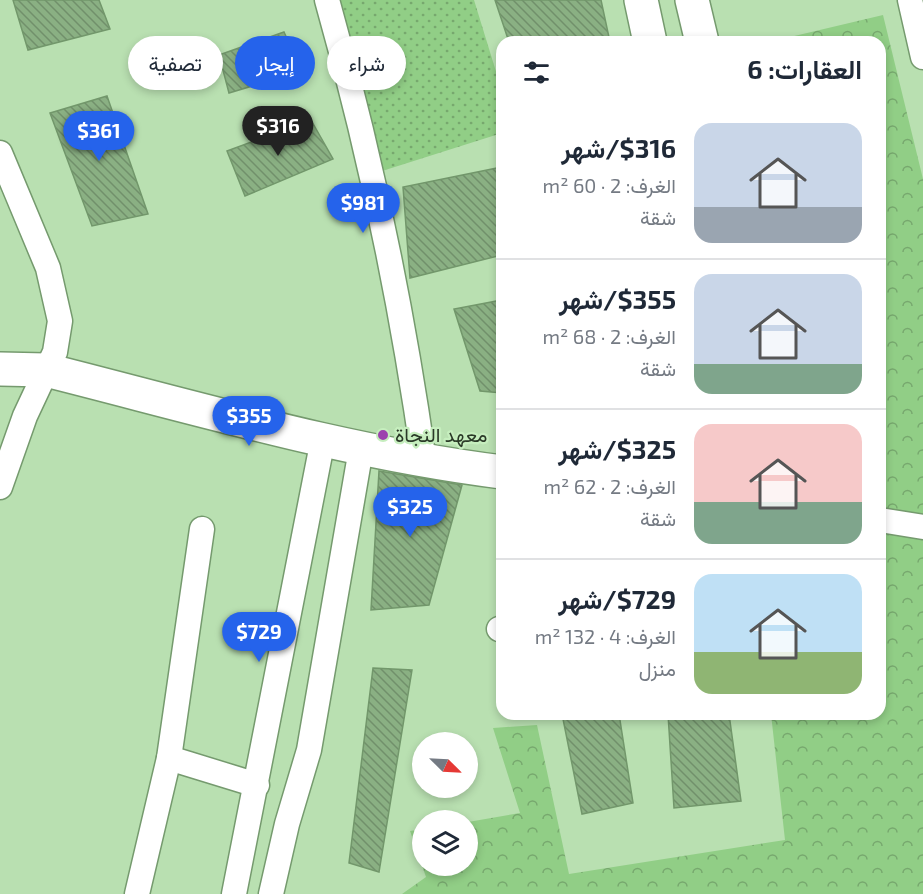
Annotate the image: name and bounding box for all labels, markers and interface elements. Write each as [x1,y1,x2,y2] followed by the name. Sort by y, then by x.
[128,36,223,90] chip: تصفية
[235,36,315,90] chip: إيجار
[327,36,406,90] chip: شراء
[747,53,862,84] text: العقارات: 6
[520,56,553,89] icon: filters
[242,106,314,157] pin: $316
[63,111,135,162] pin: $361
[256,113,300,137] text: $316
[77,118,121,142] text: $361
[561,132,676,163] text: $316/شهر
[742,147,814,219] icon: home
[543,173,676,197] text: الغرف: 2 · 60 m²
[327,183,399,234] pin: $981
[341,190,385,214] text: $981
[640,205,676,229] text: شقة
[559,283,676,314] text: $355/شهر
[742,298,814,370] icon: home
[543,324,676,348] text: الغرف: 2 · 68 m²
[640,356,676,380] text: شقة
[213,396,285,447] pin: $355
[226,403,272,427] text: $355
[395,422,488,448] place label: معهد النجاة
[376,428,390,442] marker: معهد النجاة
[558,433,676,464] text: $325/شهر
[742,448,814,520] icon: home
[543,474,676,498] text: الغرف: 2 · 62 m²
[374,487,446,538] pin: $325
[387,494,433,518] text: $325
[640,506,676,530] text: شقة
[558,583,676,614] text: $729/شهر
[742,598,814,670] icon: home
[223,612,295,663] pin: $729
[236,619,282,643] text: $729
[535,624,676,648] text: الغرف: 4 · 132 m²
[639,656,676,680] text: منزل
[412,732,478,798] north arrow
[412,732,478,876] map controls
[412,810,478,876] button: layers

